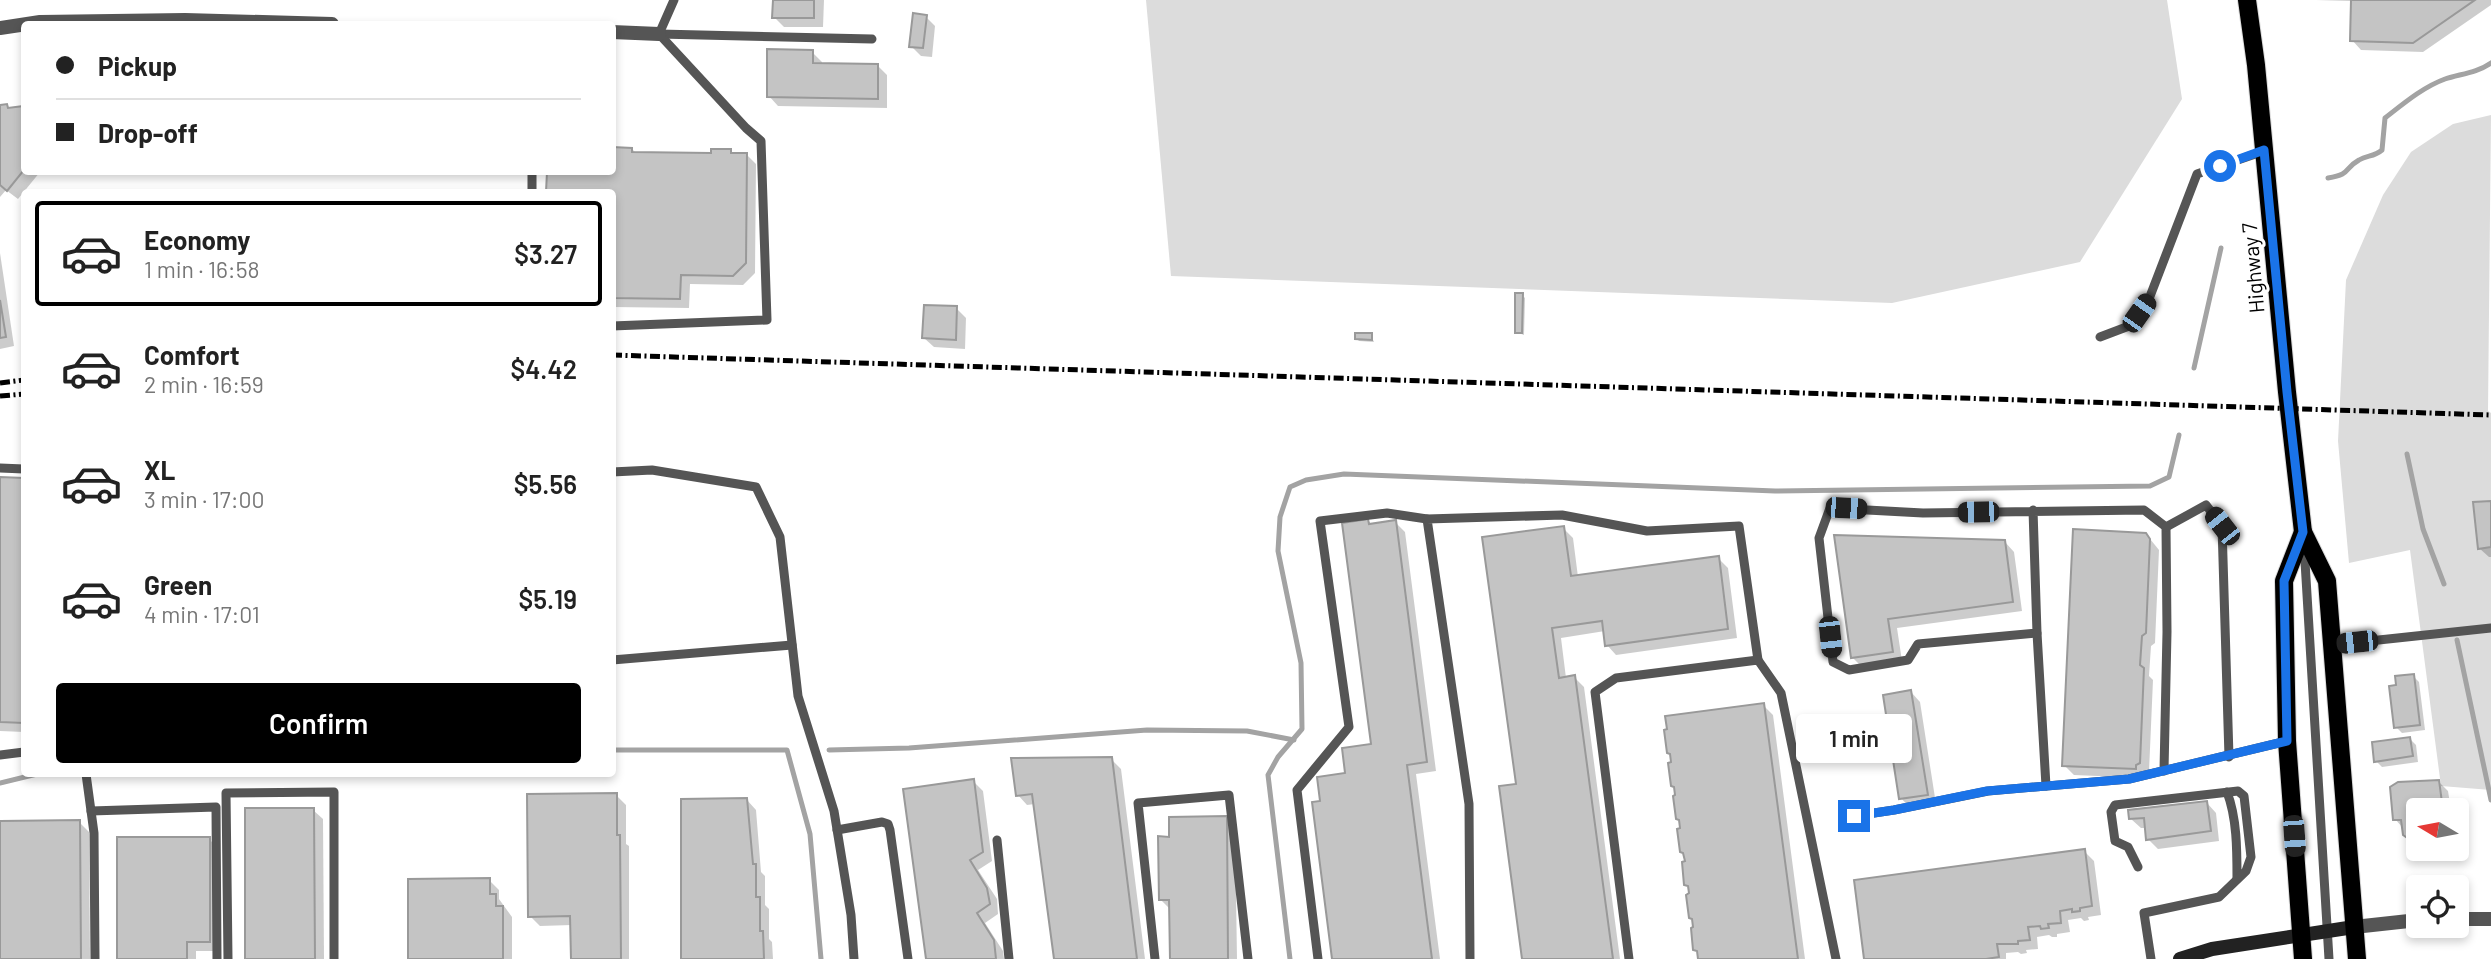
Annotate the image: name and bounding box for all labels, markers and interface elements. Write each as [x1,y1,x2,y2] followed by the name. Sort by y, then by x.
[98,50,177,81] text: Pickup
[98,117,198,148] text: Drop-off
[2204,150,2236,182] route start
[60,222,123,285] icon: car
[2236,222,2268,314] street label: Highway 7
[144,224,250,255] text: Economy
[514,238,577,269] text: $3.27
[144,255,259,283] text: 1 min · 16:58
[2119,290,2160,336] car
[60,337,123,400] icon: car
[144,339,240,370] text: Comfort
[510,353,577,384] text: $4.42
[144,370,264,398] text: 2 min · 16:59
[60,452,123,515] icon: car
[144,454,175,485] text: XL
[514,468,577,499] text: $5.56
[144,485,264,513] text: 3 min · 17:00
[1825,496,1868,520] car
[1957,501,2000,523] car
[2201,503,2244,549] car
[60,567,123,630] icon: car
[144,569,212,600] text: Green
[518,583,577,614] text: $5.19
[144,600,260,628] text: 4 min · 17:01
[1818,615,1843,659] car
[2336,629,2379,655] car
[56,683,581,763] button: Confirm
[1796,714,1912,764] callout: 1 min
[1829,724,1879,752] text: 1 min
[2406,798,2469,861] north arrow
[2406,798,2469,938] map controls
[1838,800,1870,832] route end
[2283,814,2306,858] car
[2406,875,2469,938] button: locate

